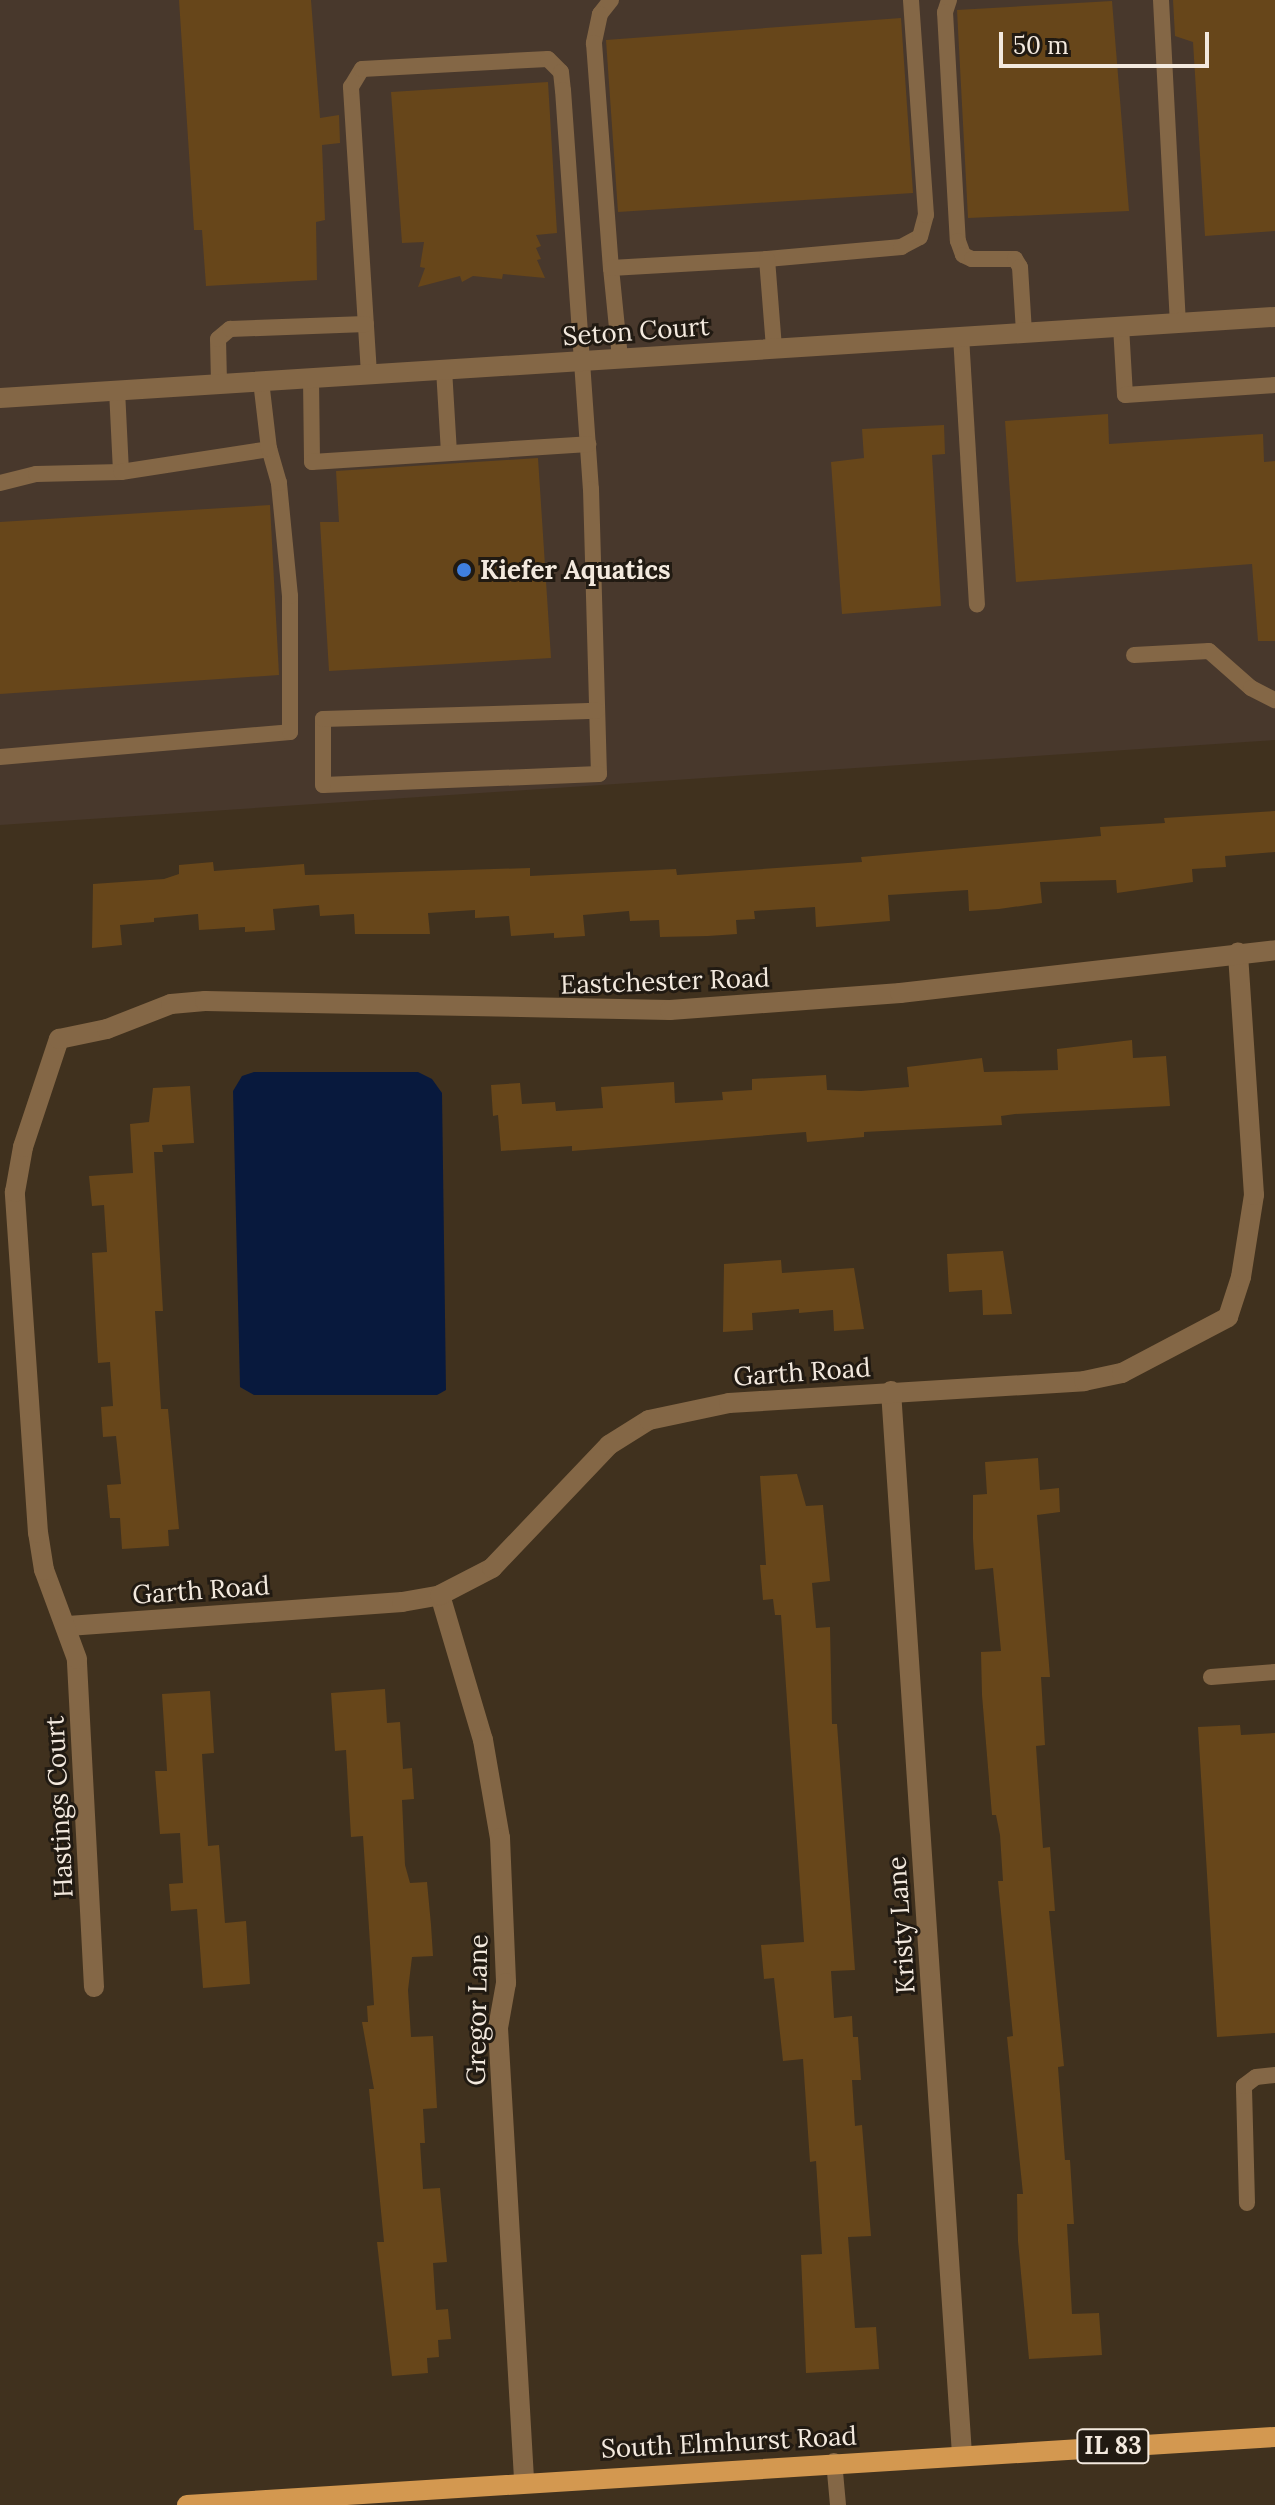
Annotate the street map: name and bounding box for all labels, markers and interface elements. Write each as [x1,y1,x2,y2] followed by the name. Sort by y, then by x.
[1003,16,1213,66] scale bar
[1013,30,1069,61] text: 50 m
[562,310,710,352] street label: Seton Court
[480,554,671,586] place label: Kiefer Aquatics
[455,561,473,579] marker: Kiefer Aquatics
[560,962,770,1000] street label: Eastchester Road
[732,1352,872,1392] street label: Garth Road
[131,1570,271,1610] street label: Garth Road
[39,1715,79,1899] street label: Hastings Court
[881,1855,921,1995] street label: Kristy Lane
[460,1934,494,2086] street label: Gregor Lane
[600,2420,858,2464] street label: South Elmhurst Road
[1075,2426,1151,2466] road number: IL 83

